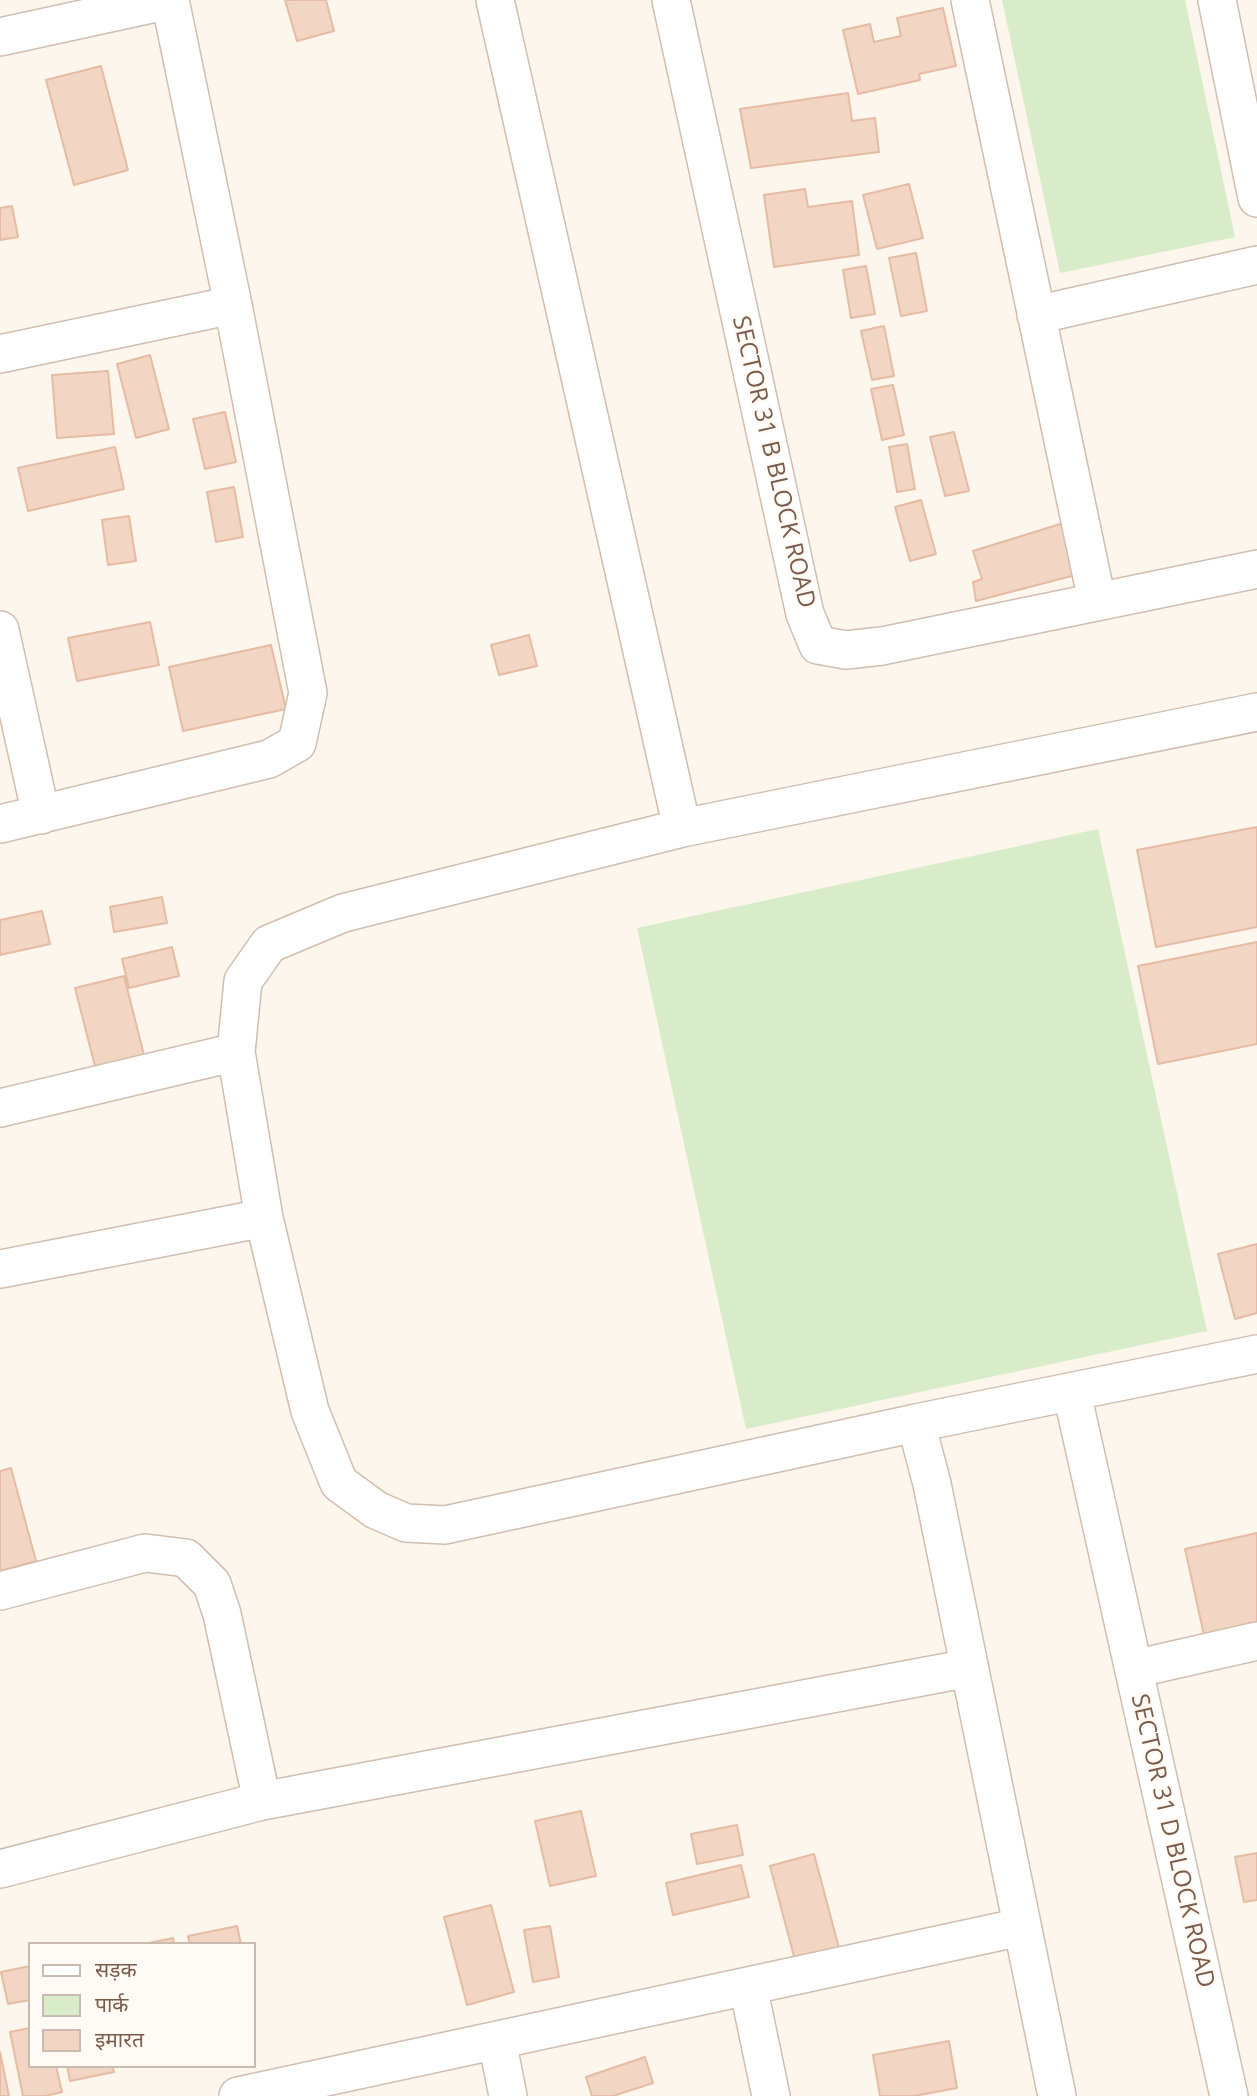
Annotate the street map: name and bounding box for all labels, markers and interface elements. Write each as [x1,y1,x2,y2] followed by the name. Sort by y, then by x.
[725,313,821,611] street label: SECTOR 31 B BLOCK ROAD
[1124,1691,1220,1991] street label: SECTOR 31 D BLOCK ROAD
[28,1942,256,2068] legend
[95,1955,137,1983] text: सड़क
[95,1990,129,2018] text: पार्क
[95,2025,144,2053] text: इमारत

